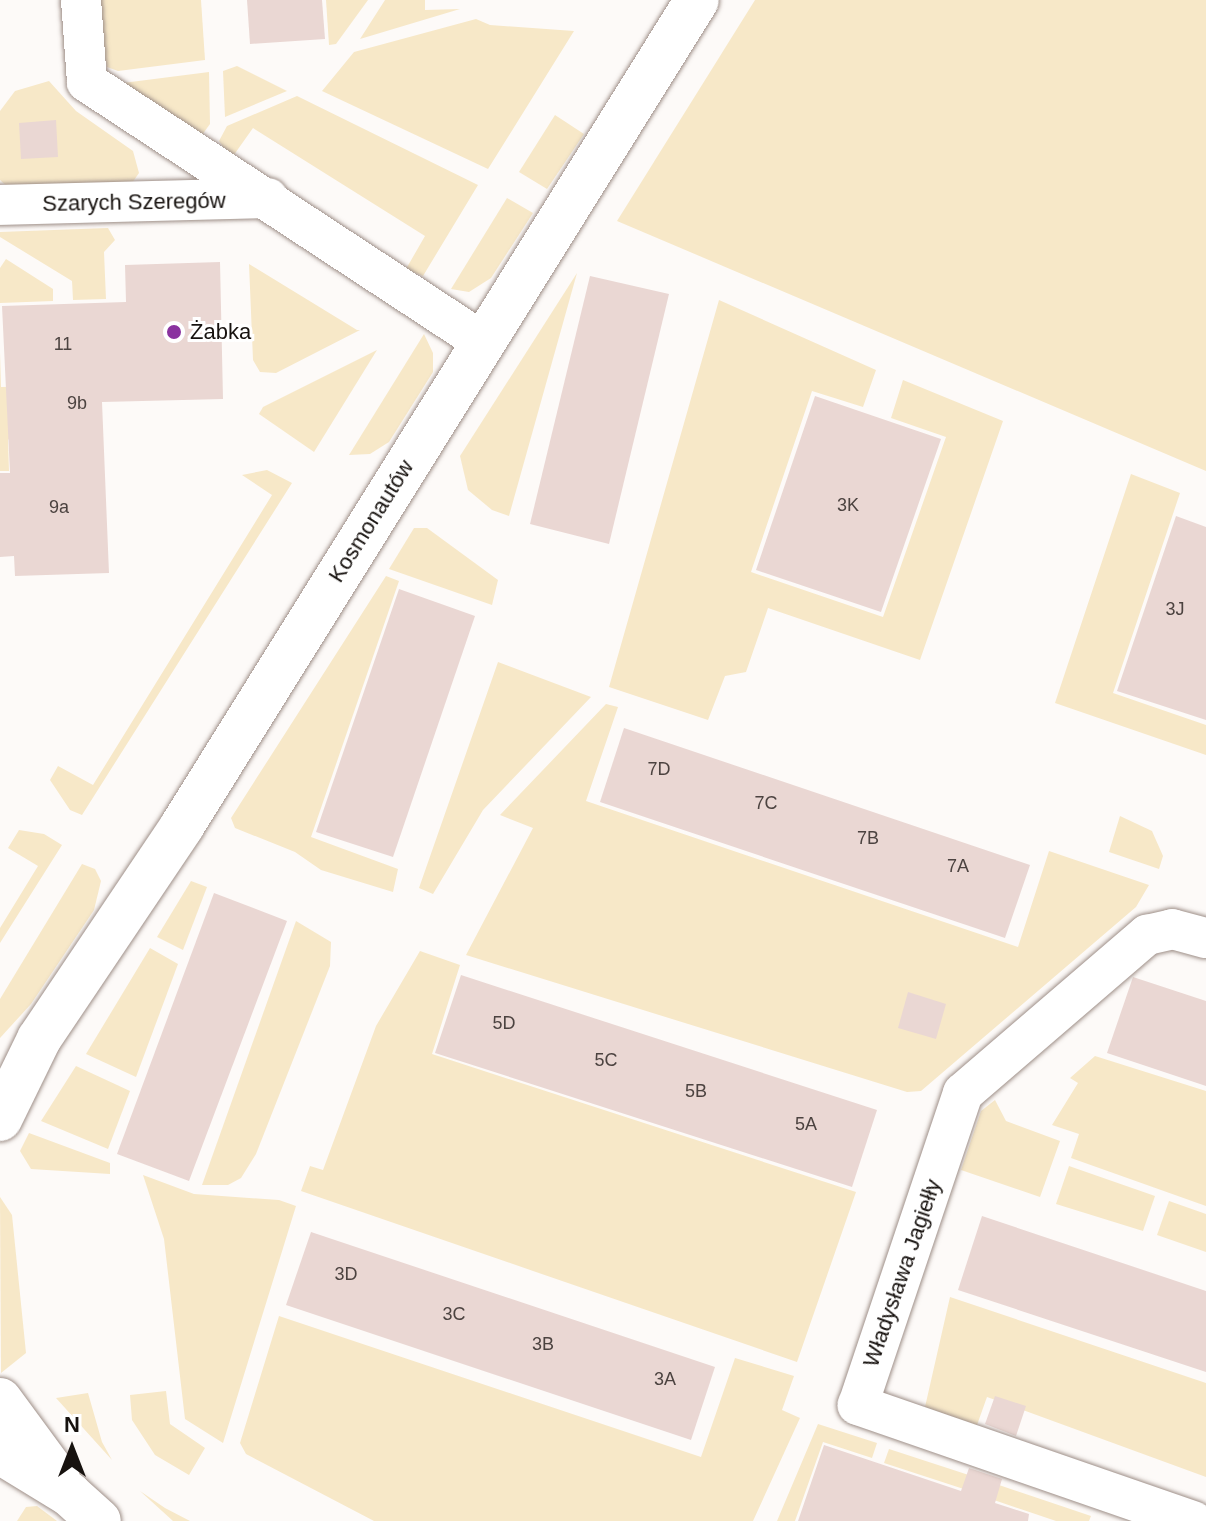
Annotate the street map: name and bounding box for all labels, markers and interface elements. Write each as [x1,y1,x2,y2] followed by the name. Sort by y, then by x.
[42,187,226,217] street label: Szarych Szeregów
[190,319,251,345] place label: Żabka
[165,323,183,341] marker: Żabka
[54,333,72,355] house number: 11
[67,392,87,414] house number: 9b
[323,455,419,587] street label: Kosmonautów
[837,494,859,516] house number: 3K
[49,496,69,518] house number: 9a
[1165,598,1185,620] house number: 3J
[647,758,671,780] house number: 7D
[754,792,778,814] house number: 7C
[857,827,879,849] house number: 7B
[947,855,969,877] house number: 7A
[492,1012,516,1034] house number: 5D
[594,1049,618,1071] house number: 5C
[685,1080,707,1102] house number: 5B
[795,1113,817,1135] house number: 5A
[857,1176,947,1370] street label: Władysława Jagiełły
[334,1263,358,1285] house number: 3D
[442,1303,466,1325] house number: 3C
[532,1333,554,1355] house number: 3B
[654,1368,676,1390] house number: 3A
[32,1409,112,1489] north arrow
[64,1412,80,1437] text: N

